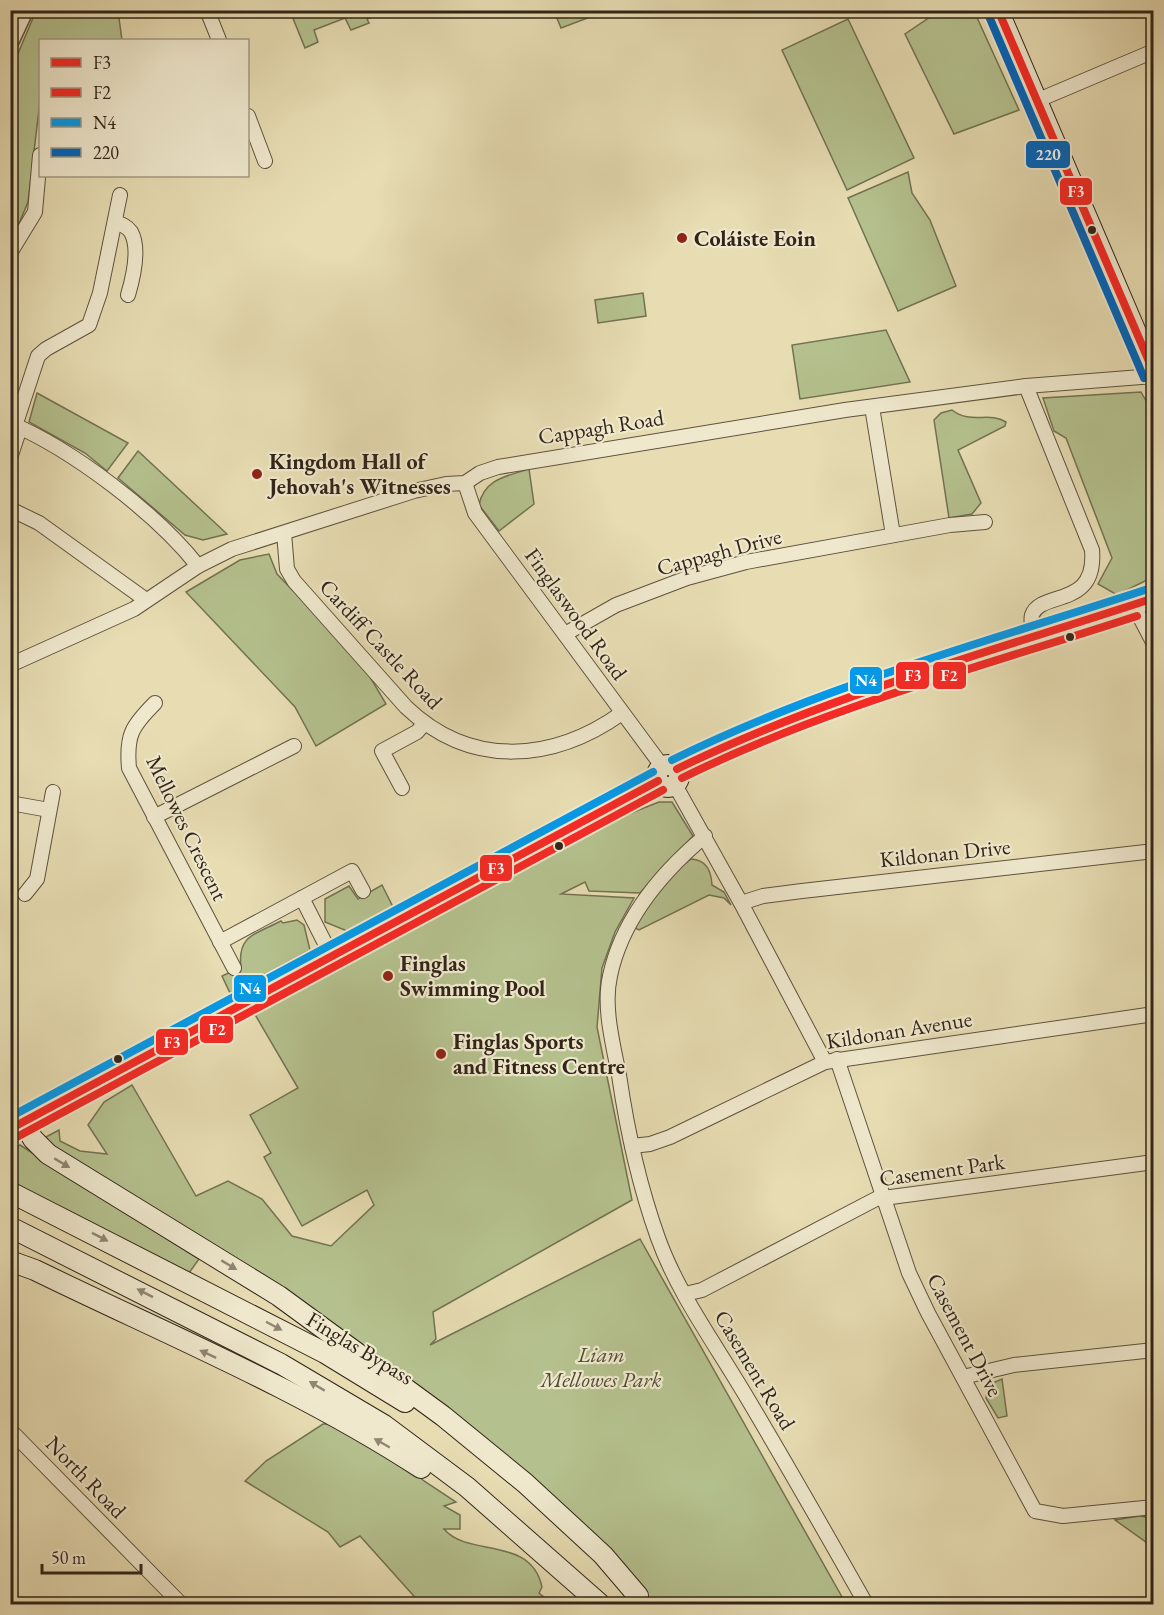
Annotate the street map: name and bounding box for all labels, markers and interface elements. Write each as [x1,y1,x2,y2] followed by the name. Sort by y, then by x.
[39,39,249,177] legend
[93,51,111,74] text: F3
[93,81,111,104] text: F2
[93,111,116,134] text: N4
[1025,140,1071,169] line badge: 220
[93,141,119,164] text: 220
[1035,144,1061,165] text: 220
[1059,177,1093,206] line badge: F3
[1067,181,1085,202] text: F3
[694,224,816,253] place label: Coláiste Eoin
[1086,224,1098,236] unlabelled marker
[675,231,689,245] marker: Coláiste Eoin
[536,403,667,451] street label: Cappagh Road
[267,447,451,501] place label: Kingdom Hall of Jehovah's Witnesses
[250,467,264,481] marker: Kingdom Hall of Jehovah's Witnesses
[653,521,785,583] street label: Cappagh Drive
[518,542,634,687] street label: Finglaswood Road
[313,573,449,716] street label: Cardiff Castle Road
[1064,631,1076,643] unlabelled marker
[895,661,930,690] line badge: F3
[932,661,967,690] line badge: F2
[904,665,922,686] text: F3
[940,665,958,686] text: F2
[849,666,883,695] line badge: N4
[855,670,877,691] text: N4
[139,751,235,905] street label: Mellowes Crescent
[878,832,1012,874] street label: Kildonan Drive
[553,840,565,852] unlabelled marker
[479,854,513,882] line badge: F3
[487,858,505,879] text: F3
[400,949,545,1003] place label: Finglas Swimming Pool
[381,969,395,983] marker: Finglas Swimming Pool
[233,974,267,1003] line badge: N4
[239,978,261,999] text: N4
[824,1004,974,1056] street label: Kildonan Avenue
[199,1015,234,1044] line badge: F2
[208,1019,226,1040] text: F2
[453,1027,625,1081] place label: Finglas Sports and Fitness Centre
[155,1028,189,1056] line badge: F3
[163,1032,181,1053] text: F3
[434,1047,448,1061] marker: Finglas Sports and Fitness Centre
[112,1053,124,1065] unlabelled marker
[877,1147,1007,1193] street label: Casement Park
[54,1158,70,1169] one-way arrow
[92,1232,109,1242] one-way arrow
[221,1259,237,1270] one-way arrow
[920,1268,1010,1402] street label: Casement Drive
[137,1289,154,1298] one-way arrow
[301,1305,419,1391] street label: Finglas Bypass
[708,1305,803,1436] street label: Casement Road
[266,1321,283,1331] one-way arrow
[538,1340,662,1394] park label: Liam Mellowes Park
[200,1349,217,1358] one-way arrow
[309,1380,325,1391] one-way arrow
[39,1429,133,1525] street label: North Road
[373,1438,390,1448] one-way arrow
[42,1537,141,1575] scale bar
[51,1546,86,1569] text: 50 m

